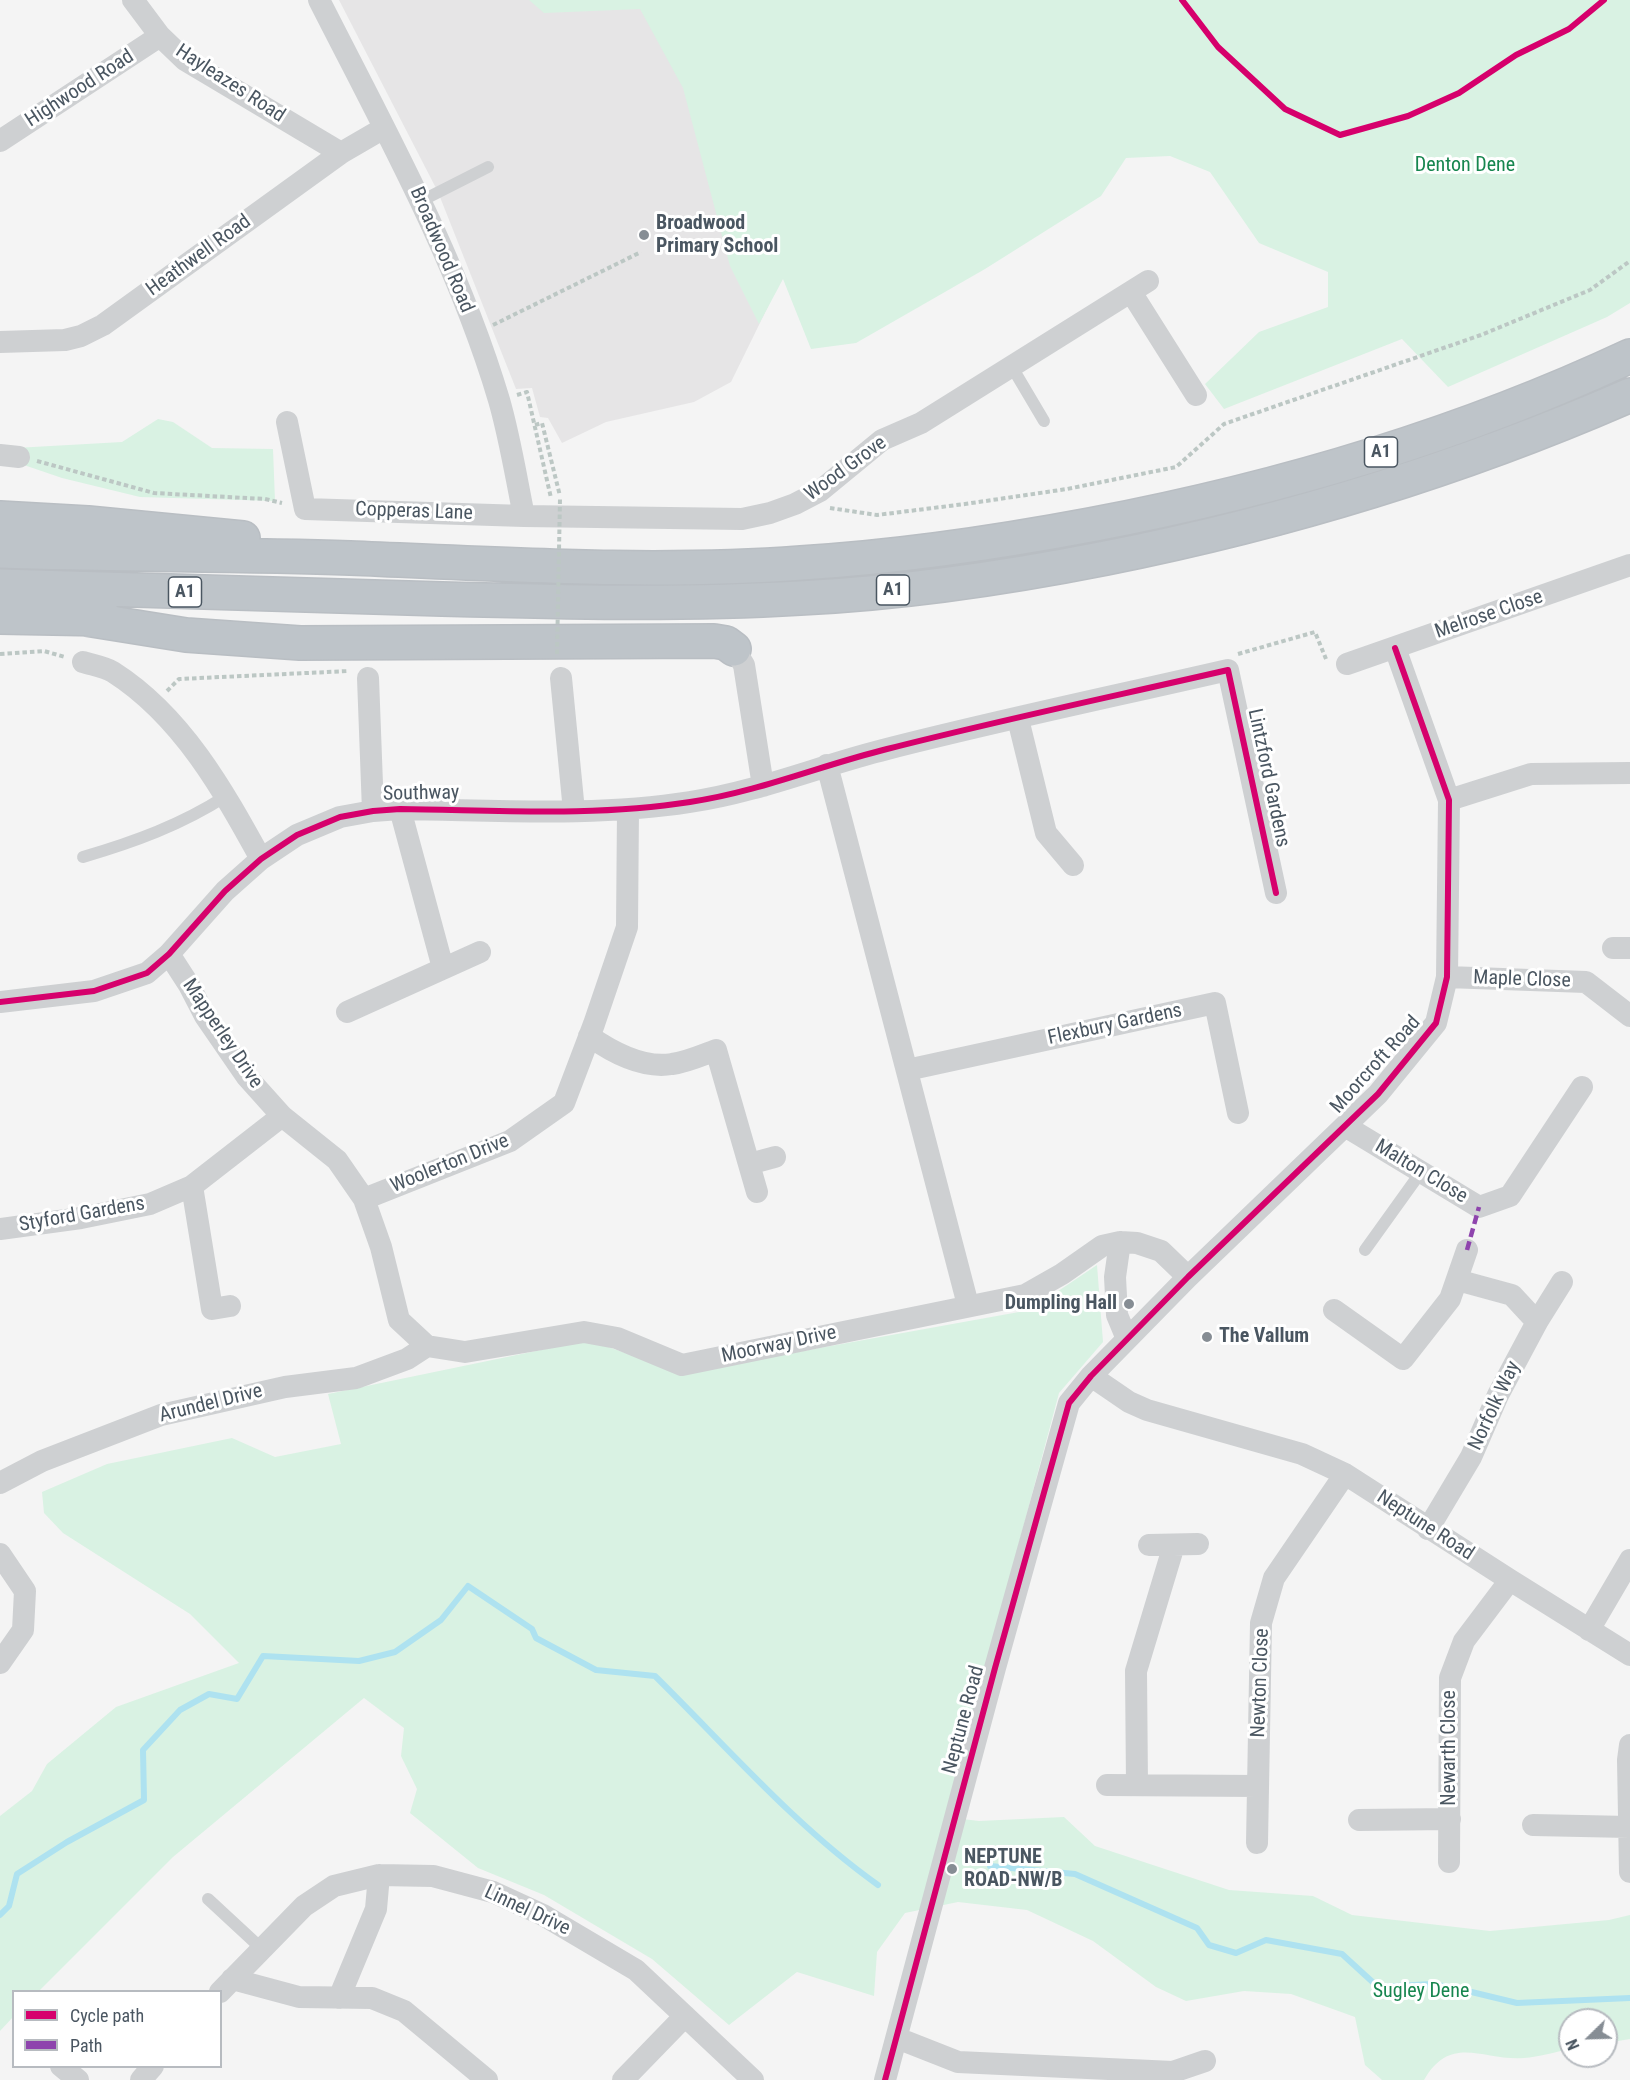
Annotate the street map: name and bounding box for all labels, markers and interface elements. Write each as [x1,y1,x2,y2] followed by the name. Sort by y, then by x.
[171,40,289,128] street label: Hayleazes Road
[21,45,139,133] street label: Highwood Road
[1415,154,1515,178] park label: Denton Dene
[404,184,478,316] street label: Broadwood Road
[142,210,256,302] street label: Heathwell Road
[656,212,778,259] place label: Broadwood Primary School
[637,228,651,242] marker: Broadwood Primary School
[801,431,891,507] street label: Wood Grove
[1364,437,1398,467] road number: A1
[355,498,473,526] street label: Copperas Lane
[876,575,910,605] road number: A1
[168,577,201,607] road number: A1
[1432,585,1546,645] street label: Melrose Close
[1242,707,1294,849] street label: Lintzford Gardens
[383,781,459,807] street label: Southway
[1473,966,1571,994] street label: Maple Close
[177,975,267,1093] street label: Mapperley Drive
[1046,999,1184,1051] street label: Flexbury Gardens
[1326,1011,1426,1119] street label: Moorcroft Road
[387,1129,513,1199] street label: Woolerton Drive
[1370,1135,1472,1209] street label: Malton Close
[17,1192,147,1238] street label: Styford Gardens
[1005,1292,1117,1316] place label: Dumpling Hall
[1122,1297,1136,1311] marker: Dumpling Hall
[719,1321,839,1369] street label: Moorway Drive
[1219,1325,1309,1349] place label: The Vallum
[1200,1330,1214,1344] marker: The Vallum
[1464,1357,1526,1455] street label: Norfolk Way
[157,1380,265,1428] street label: Arundel Drive
[1372,1486,1478,1566] street label: Neptune Road
[1247,1628,1275,1738] street label: Newton Close
[938,1663,990,1777] street label: Neptune Road
[1438,1690,1462,1806] street label: Newarth Close
[964,1846,1062,1893] place label: NEPTUNE ROAD-NW/B
[945,1862,959,1876] marker: NEPTUNE ROAD-NW/B
[480,1881,574,1941] street label: Linnel Drive
[1373,1980,1469,2004] park label: Sugley Dene
[12,1990,222,2068] legend
[70,2005,144,2026] text: Cycle path
[1558,2008,1618,2068] north arrow
[70,2035,103,2056] text: Path
[1562,2036,1583,2053] text: N

